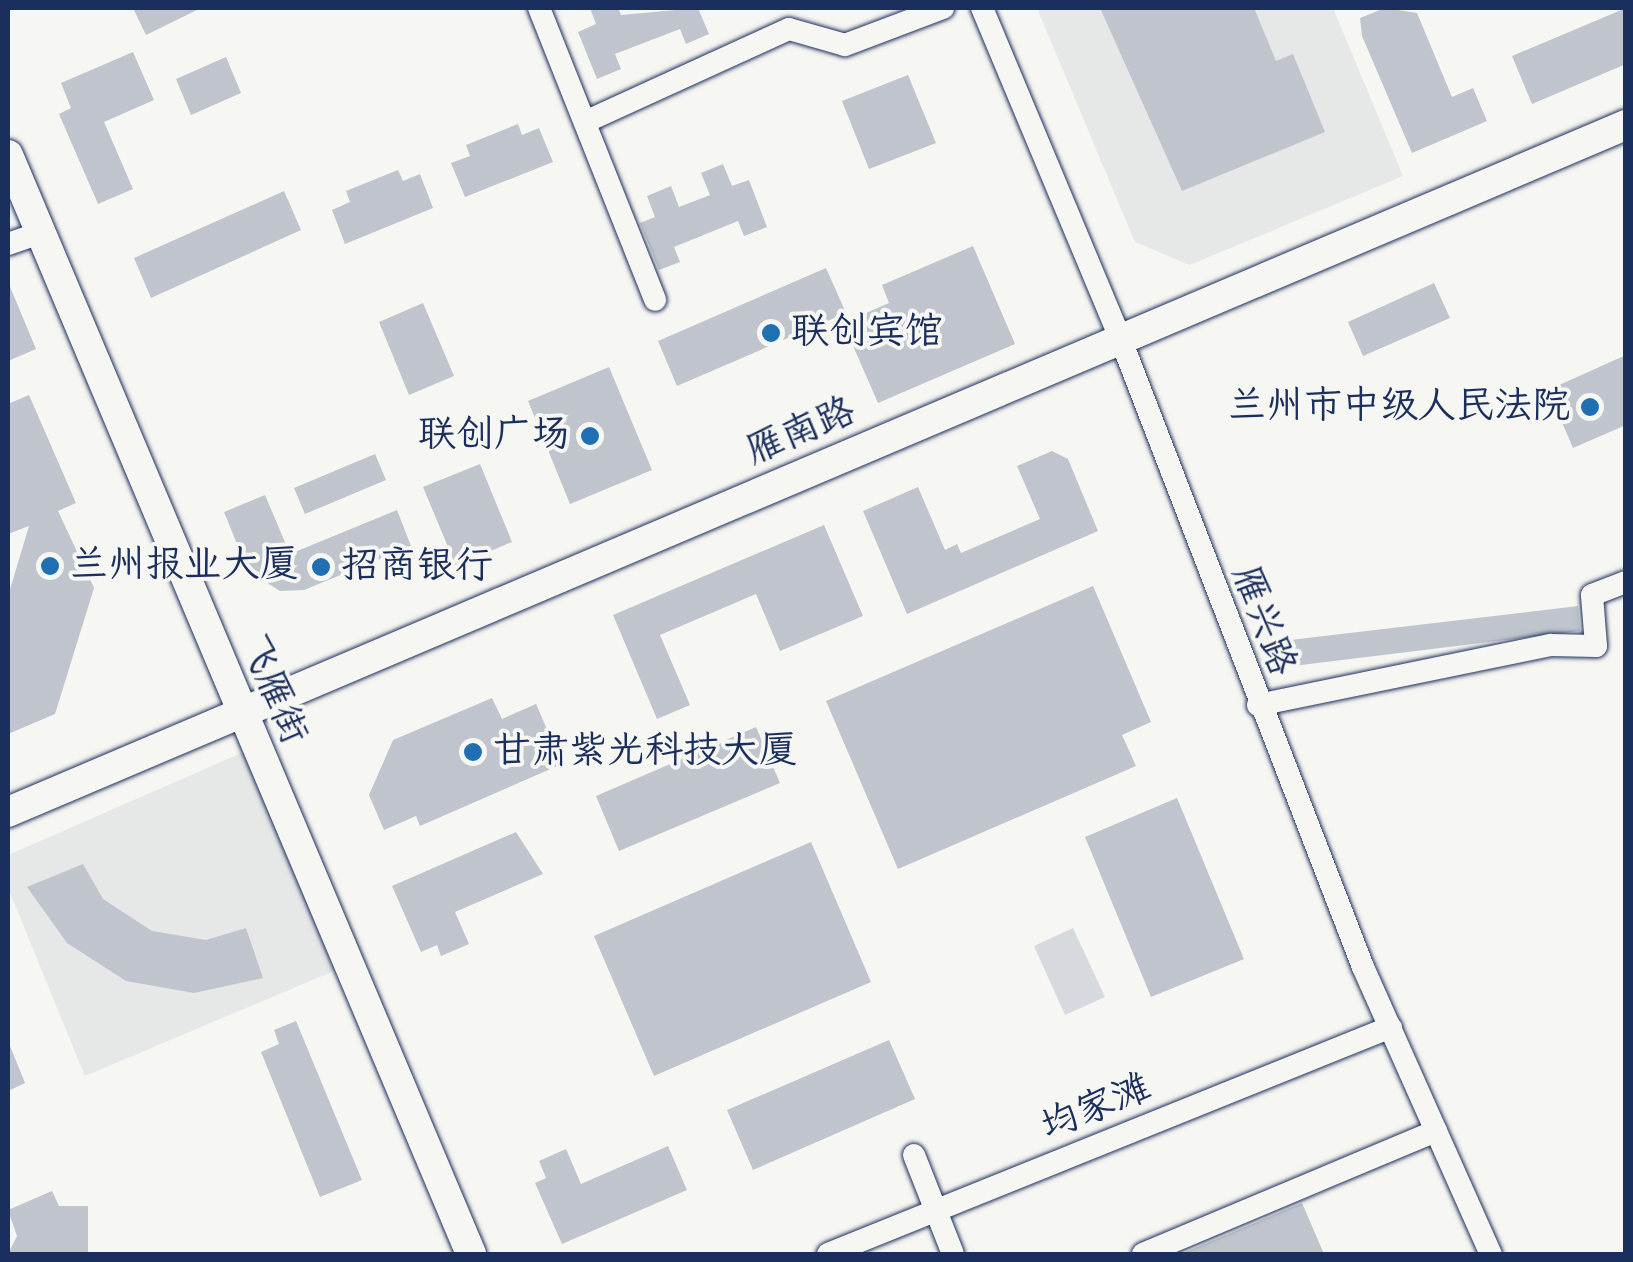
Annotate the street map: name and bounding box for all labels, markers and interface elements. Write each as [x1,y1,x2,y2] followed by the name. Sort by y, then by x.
[791,310,943,356] place label: 联创宾馆
[760,322,782,344] marker: 联创宾馆
[1228,384,1570,430] place label: 兰州市中级人民法院
[740,389,862,475] street label: 雁南路
[1579,396,1601,418] marker: 兰州市中级人民法院
[418,413,570,459] place label: 联创广场
[579,425,601,447] marker: 联创广场
[70,543,298,589] place label: 兰州报业大厦
[341,544,493,590] place label: 招商银行
[39,555,61,577] marker: 兰州报业大厦
[310,556,332,578] marker: 招商银行
[1221,560,1305,682] street label: 雁兴路
[230,629,316,751] street label: 飞雁街
[493,729,797,775] place label: 甘肃紫光科技大厦
[462,741,484,763] marker: 甘肃紫光科技大厦
[1035,1066,1157,1150] street label: 均家滩

